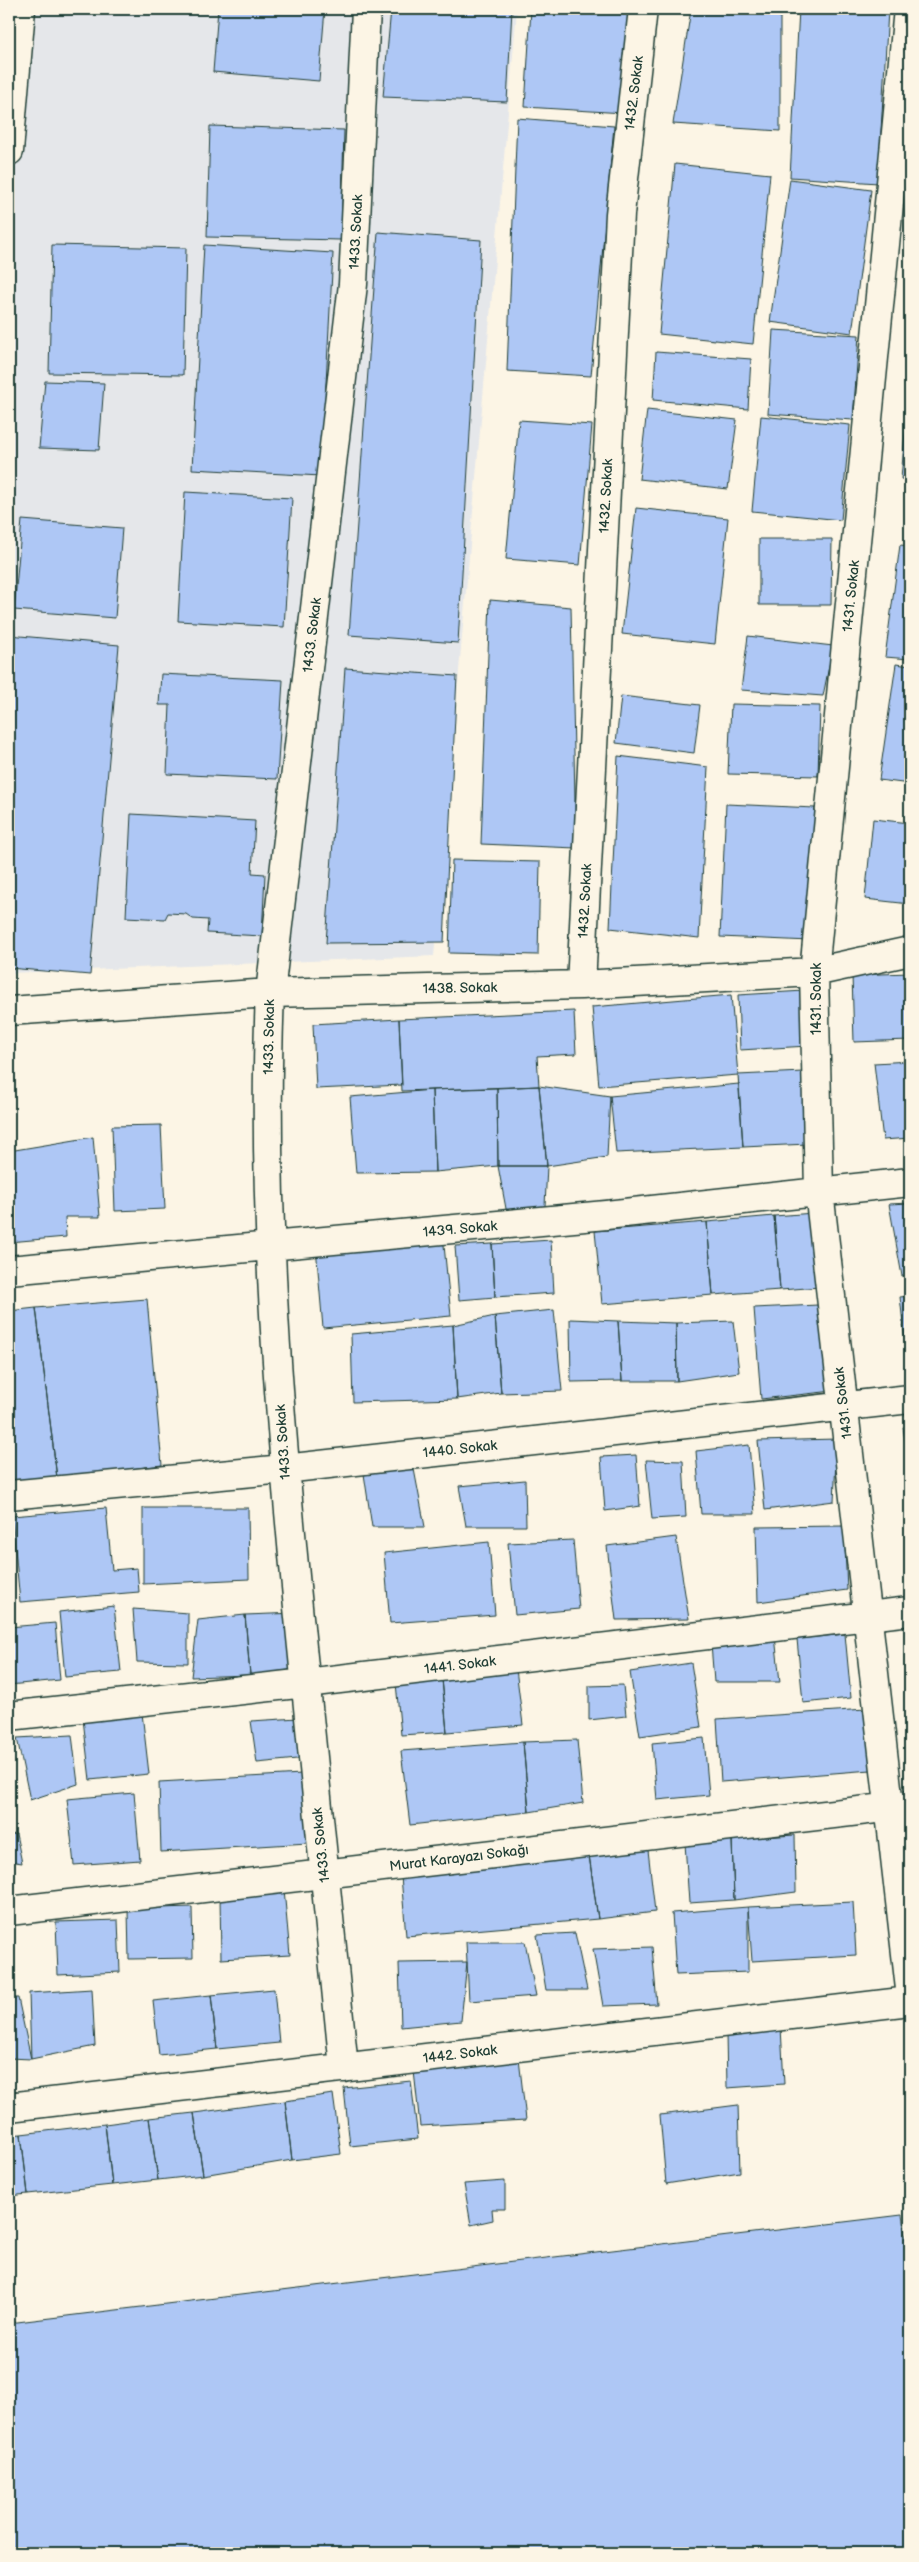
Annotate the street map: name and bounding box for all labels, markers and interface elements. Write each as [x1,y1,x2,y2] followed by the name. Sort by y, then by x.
[621,55,647,131] street label: 1432. Sokak
[346,194,366,270] street label: 1433. Sokak
[596,458,616,534] street label: 1432. Sokak
[839,559,863,633] street label: 1431. Sokak
[299,596,325,673] street label: 1433. Sokak
[575,863,595,939] street label: 1432. Sokak
[808,963,825,1035] street label: 1431. Sokak
[422,979,498,997] street label: 1438. Sokak
[260,999,278,1075] street label: 1433. Sokak
[422,1217,498,1241] street label: 1439. Sokak
[830,1366,856,1440] street label: 1431. Sokak
[272,1404,294,1480] street label: 1433. Sokak
[422,1437,498,1461] street label: 1440. Sokak
[423,1652,497,1678] street label: 1441. Sokak
[309,1807,333,1883] street label: 1433. Sokak
[389,1841,529,1875] street label: Murat Karayazı Sokağı
[422,2041,498,2067] street label: 1442. Sokak

